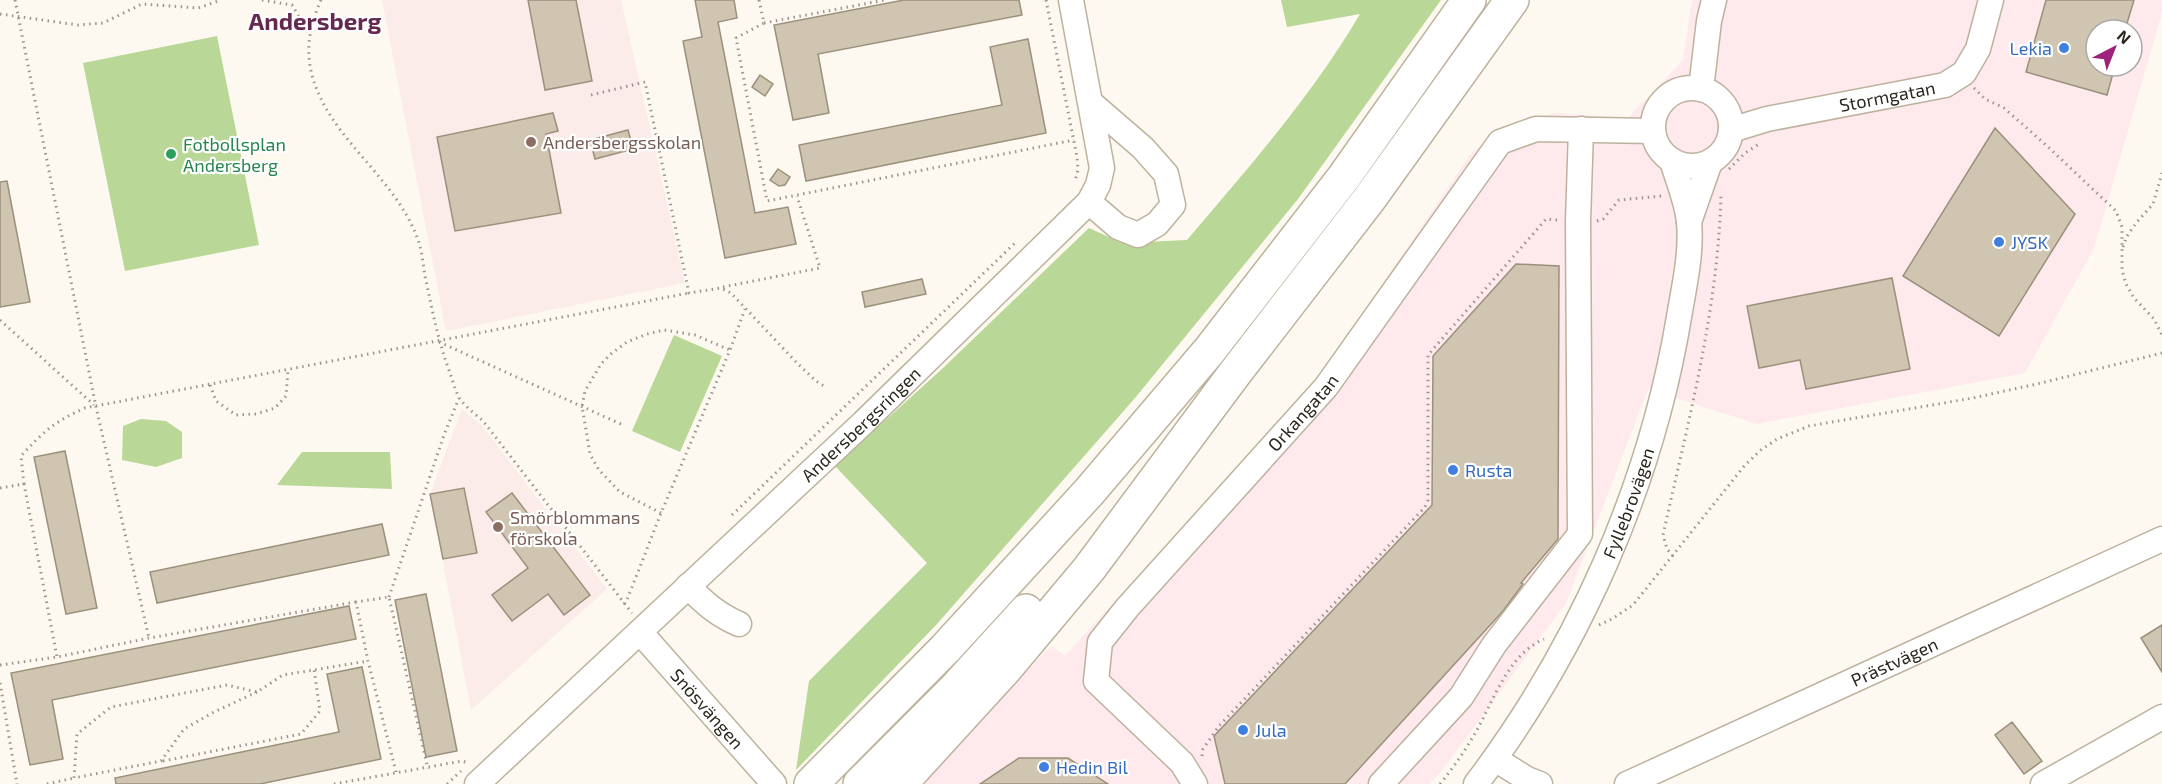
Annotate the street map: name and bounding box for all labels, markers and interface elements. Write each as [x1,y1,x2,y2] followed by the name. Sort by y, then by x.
[249,6,381,35] district label: Andersberg
[2084,18,2144,78] north arrow
[2114,26,2135,47] text: N
[2010,37,2052,59] place label: Lekia
[2057,41,2071,55] marker: Lekia
[1837,76,1937,116] street label: Stormgatan
[543,131,701,153] place label: Andersbergsskolan
[183,133,286,176] place label: Fotbollsplan Andersberg
[524,135,538,149] marker: Andersbergsskolan
[164,147,178,161] marker: Fotbollsplan Andersberg
[2011,231,2048,253] place label: JYSK
[1992,235,2006,249] marker: JYSK
[796,362,925,486] street label: Andersbergsringen
[1263,370,1343,456] street label: Orkangatan
[1598,445,1659,562] street label: Fyllebrovägen
[1465,459,1512,481] place label: Rusta
[1446,463,1460,477] marker: Rusta
[510,506,640,549] place label: Smörblommans förskola
[491,520,505,534] marker: Smörblommans förskola
[1847,632,1941,691] street label: Prästvägen
[666,664,749,753] street label: Snösvängen
[1255,719,1287,741] place label: Jula
[1236,723,1250,737] marker: Jula
[1056,756,1129,778] place label: Hedin Bil
[1037,760,1051,774] marker: Hedin Bil

